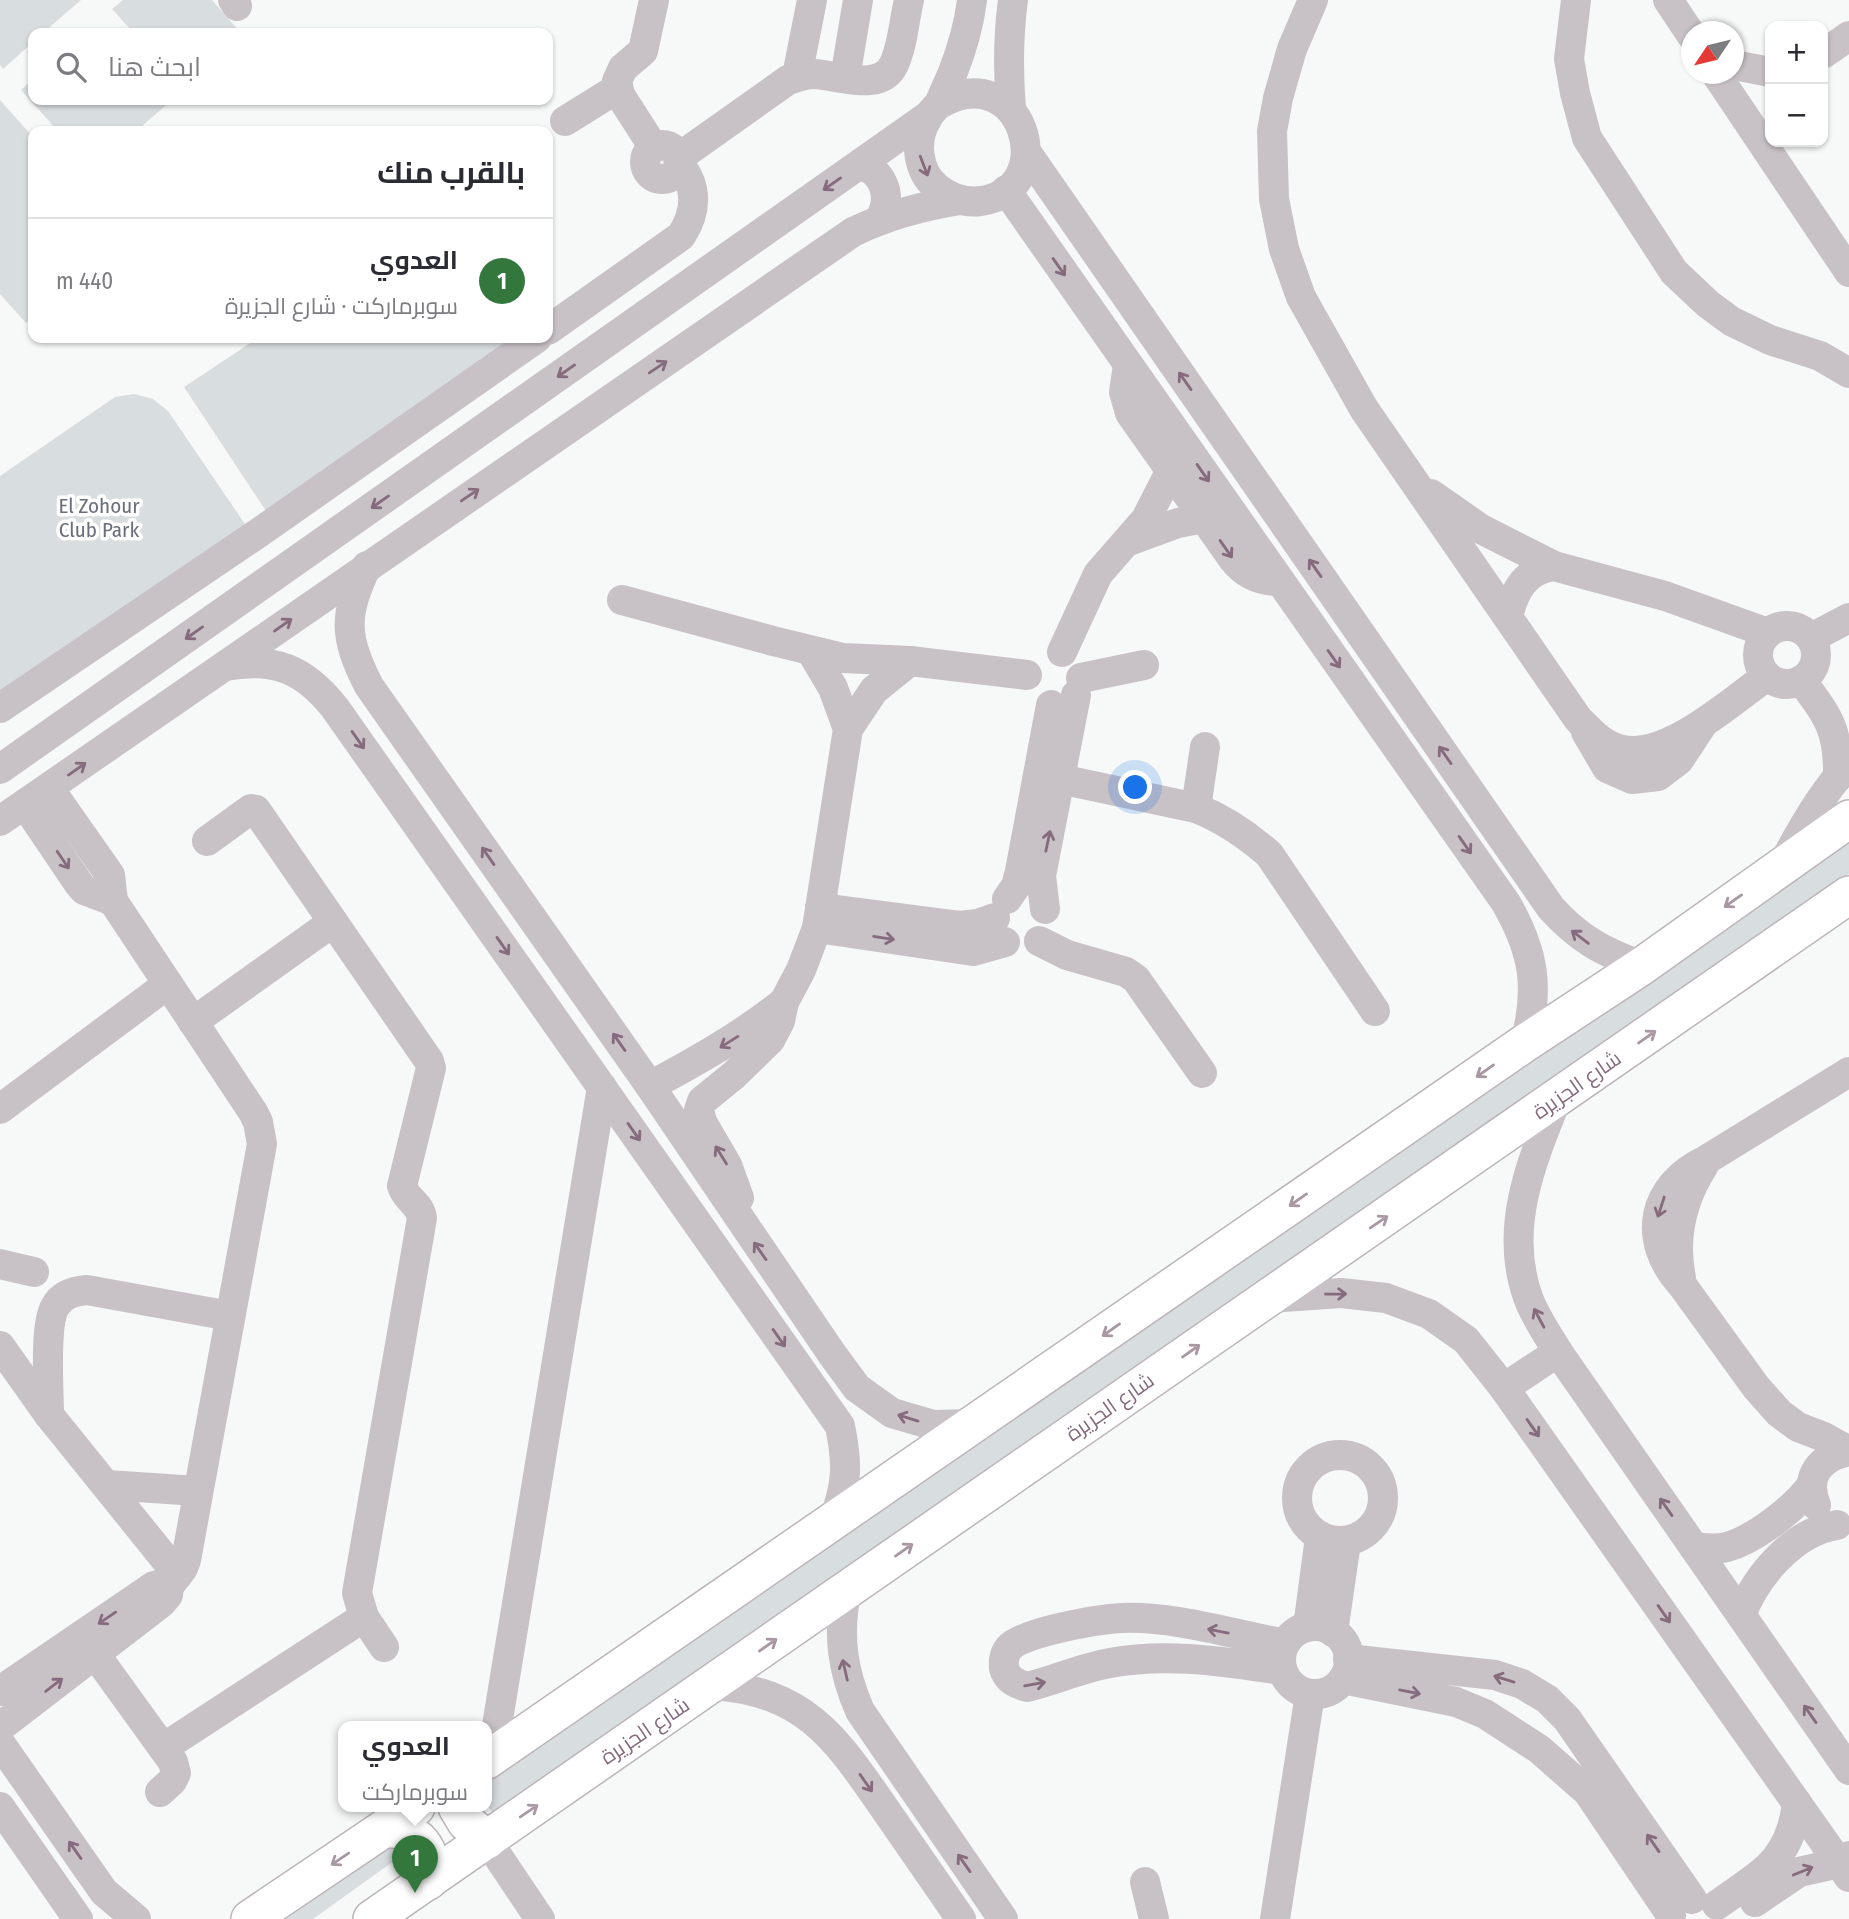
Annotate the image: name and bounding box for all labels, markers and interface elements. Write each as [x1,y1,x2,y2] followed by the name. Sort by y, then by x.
[1681,21,1744,84] north arrow
[1765,21,1828,147] map controls
[1765,21,1828,84] button: +
[28,28,553,105] search box
[52,48,90,86] icon: search
[108,52,201,83] text: ابحث هنا
[1765,84,1828,147] button: −
[377,155,525,191] text: بالقرب منك
[918,155,931,176] one-way arrow
[823,177,842,191] one-way arrow
[370,245,458,276] text: العدوي
[1052,256,1066,276] one-way arrow
[56,267,113,295] text: 440 m
[497,267,507,295] text: 1
[225,292,458,320] text: سوبرماركت · شارع الجزيرة
[648,360,667,374] one-way arrow
[557,364,576,378] one-way arrow
[1178,372,1192,391] one-way arrow
[1196,463,1211,482] one-way arrow
[460,488,480,502] one-way arrow
[58,493,140,543] park label: El Zohour Club Park
[371,495,390,509] one-way arrow
[1219,539,1233,558] one-way arrow
[1308,559,1322,578] one-way arrow
[273,618,292,632] one-way arrow
[185,626,204,640] one-way arrow
[1327,649,1342,668] one-way arrow
[351,730,365,749] one-way arrow
[1438,746,1452,765] one-way arrow
[66,762,86,776] one-way arrow
[1118,770,1152,804] your location
[1041,830,1055,853] one-way arrow
[1458,835,1472,854] one-way arrow
[481,847,495,866] one-way arrow
[55,850,70,869] one-way arrow
[1724,894,1743,908] one-way arrow
[1572,929,1590,944] one-way arrow
[872,932,895,945] one-way arrow
[496,936,510,955] one-way arrow
[1637,1030,1656,1044] one-way arrow
[612,1033,626,1052] one-way arrow
[719,1036,739,1050] one-way arrow
[1528,1045,1627,1126] street label: شارع الجزيرة
[1476,1064,1495,1078] one-way arrow
[627,1122,641,1141] one-way arrow
[713,1145,727,1165] one-way arrow
[1289,1193,1308,1207] one-way arrow
[1654,1196,1666,1218] one-way arrow
[1368,1215,1388,1229] one-way arrow
[753,1242,767,1261] one-way arrow
[1324,1287,1347,1301] one-way arrow
[1532,1308,1545,1329] one-way arrow
[1102,1323,1121,1337] one-way arrow
[772,1328,786,1347] one-way arrow
[1181,1344,1200,1358] one-way arrow
[1061,1367,1160,1448] street label: شارع الجزيرة
[897,1411,919,1424] one-way arrow
[1526,1418,1540,1437] one-way arrow
[1659,1498,1673,1517] one-way arrow
[893,1543,913,1557] one-way arrow
[1657,1604,1671,1623] one-way arrow
[98,1611,117,1625] one-way arrow
[1207,1623,1230,1637] one-way arrow
[758,1638,777,1653] one-way arrow
[838,1660,851,1682] one-way arrow
[1493,1671,1515,1684] one-way arrow
[1024,1677,1046,1690] one-way arrow
[44,1678,63,1693] one-way arrow
[1398,1685,1421,1699] one-way arrow
[596,1692,695,1771] street label: شارع الجزيرة
[1803,1705,1817,1724] one-way arrow
[338,1721,492,1812] popup
[362,1731,450,1762] text: العدوي
[860,1772,874,1792] one-way arrow
[362,1778,468,1806] text: سوبرماركت
[519,1804,538,1818] one-way arrow
[1646,1834,1660,1853] one-way arrow
[392,1835,438,1893] pin: 1
[68,1841,82,1860] one-way arrow
[330,1852,350,1866] one-way arrow
[957,1854,971,1873] one-way arrow
[1792,1864,1814,1877] one-way arrow

